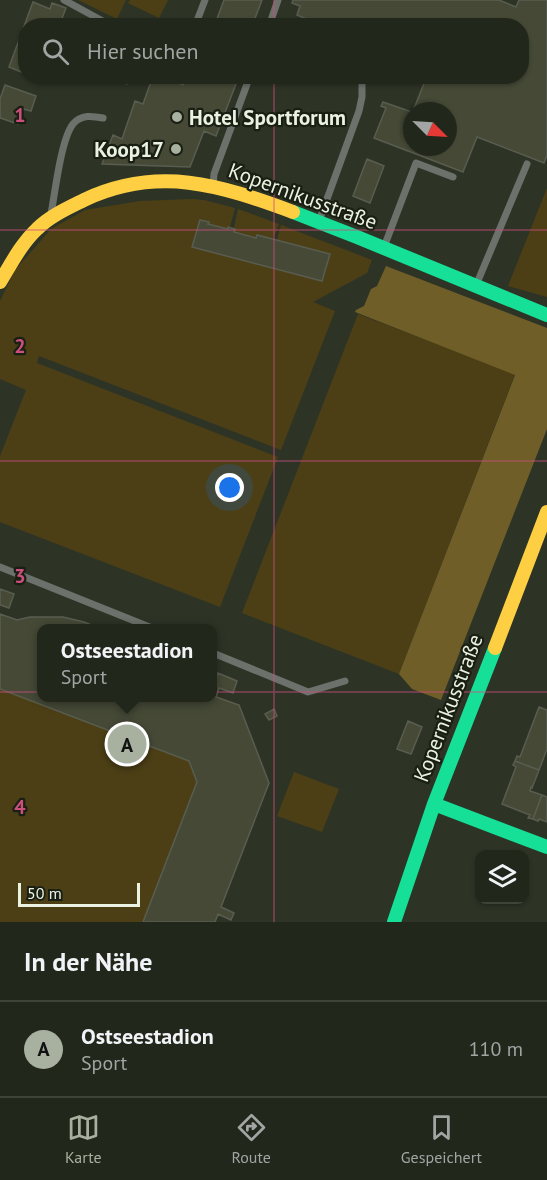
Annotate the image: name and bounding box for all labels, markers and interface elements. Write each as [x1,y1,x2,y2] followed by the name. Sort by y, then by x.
[18,18,529,84] search box
[39,35,72,68] icon: search
[87,37,199,65] text: Hier suchen
[14,102,26,128] text: 1
[403,102,457,156] north arrow
[189,104,346,131] place label: Hotel Sportforum
[170,110,184,124] marker: Hotel Sportforum
[94,136,164,163] place label: Koop17
[169,142,183,156] marker: Koop17
[225,157,381,235] street label: Kopernikusstraße
[14,333,26,359] text: 2
[215,473,244,502] your location
[14,563,26,589] text: 3
[37,624,217,702] popup
[407,630,489,786] street label: Kopernikusstraße
[61,636,193,664] text: Ostseestadion
[61,664,107,690] text: Sport
[108,722,146,766] pin: A
[14,794,26,820] text: 4
[475,850,529,904] map controls
[475,850,529,904] button: layers
[18,880,140,908] scale bar
[27,883,62,903] text: 50 m
[24,945,152,978] text: In der Nähe
[81,1022,214,1050] text: Ostseestadion
[37,1036,50,1062] text: A
[469,1036,523,1062] text: 110 m
[81,1050,127,1076] text: Sport
[65,1111,102,1167] tab: Karte
[232,1111,271,1167] tab: Route
[401,1111,482,1167] tab: Gespeichert

